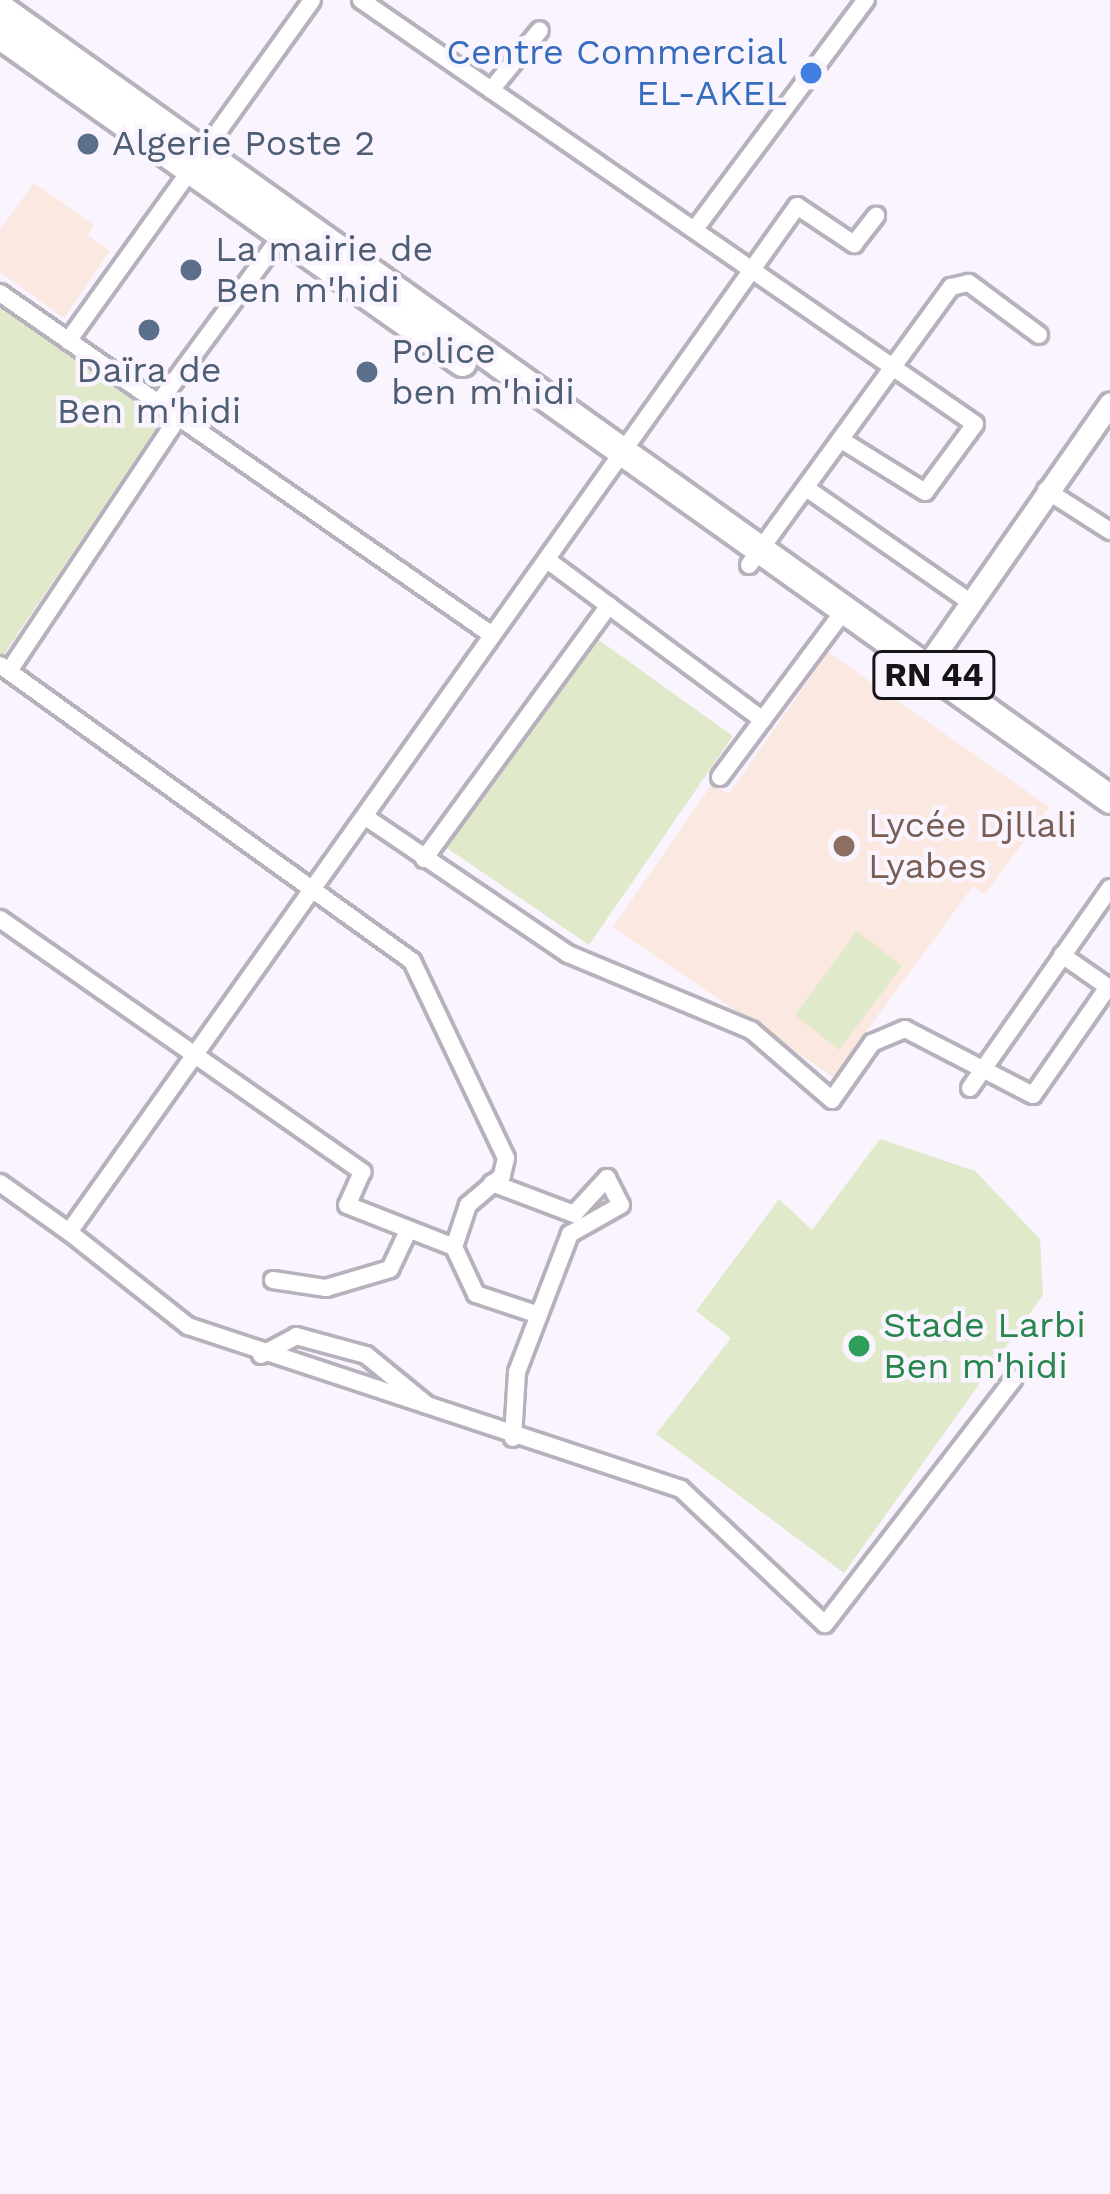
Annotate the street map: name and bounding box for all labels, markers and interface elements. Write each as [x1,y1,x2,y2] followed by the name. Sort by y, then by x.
[446,30,787,115] place label: Centre Commercial EL-AKEL
[798,60,824,86] marker: Centre Commercial EL-AKEL
[112,122,375,166] place label: Algerie Poste 2
[75,131,101,157] marker: Algerie Poste 2
[215,227,434,312] place label: La mairie de Ben m'hidi
[178,257,204,283] marker: La mairie de Ben m'hidi
[136,317,162,343] marker: Daïra de Ben m'hidi
[391,329,575,414] place label: Police ben m'hidi
[57,348,241,433] place label: Daïra de Ben m'hidi
[354,359,380,385] marker: Police ben m'hidi
[871,648,997,702] road number: RN 44
[868,803,1077,888] place label: Lycée Djllali Lyabes
[831,833,857,859] marker: Lycée Djllali Lyabes
[883,1303,1086,1388] place label: Stade Larbi Ben m'hidi
[846,1333,872,1359] marker: Stade Larbi Ben m'hidi

